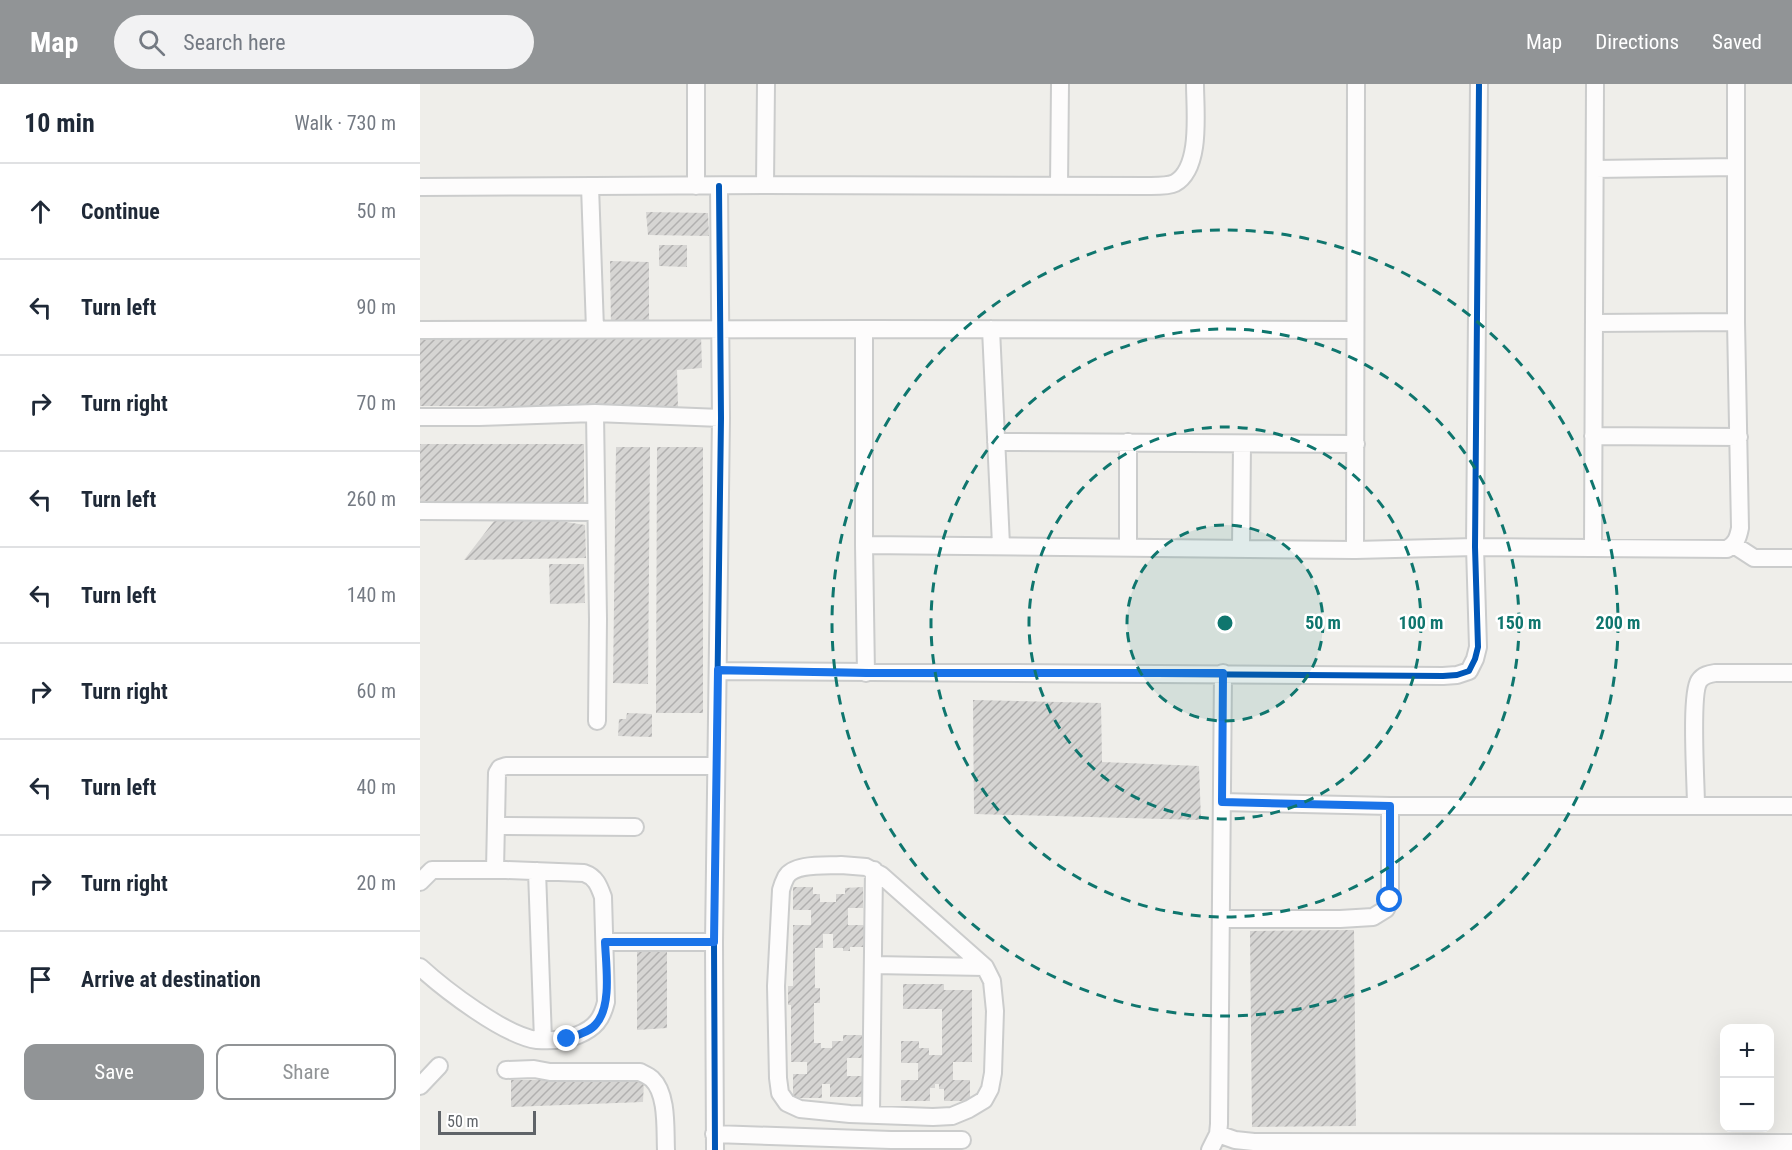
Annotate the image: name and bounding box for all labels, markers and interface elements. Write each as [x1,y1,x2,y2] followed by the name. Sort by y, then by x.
[114,15,534,69] search box
[30,26,78,59] text: Map
[135,26,168,59] icon: search
[183,30,286,55] text: Search here
[1526,30,1562,54] text: Map
[1595,30,1679,54] text: Directions
[1712,30,1762,54] text: Saved
[24,108,95,138] text: 10 min
[295,111,396,135] text: Walk · 730 m
[24,195,57,228] icon: ahead
[81,199,160,224] text: Continue
[357,199,396,223] text: 50 m
[24,291,57,324] icon: left
[81,295,156,320] text: Turn left
[357,295,396,319] text: 90 m
[24,387,57,420] icon: right
[81,391,168,416] text: Turn right
[357,391,396,415] text: 70 m
[24,483,57,516] icon: left
[81,487,156,512] text: Turn left
[347,487,396,511] text: 260 m
[24,579,57,612] icon: left
[81,583,156,608] text: Turn left
[347,583,396,607] text: 140 m
[1305,612,1341,633] text: 50 m
[1399,612,1443,633] text: 100 m
[1497,612,1541,633] text: 150 m
[1596,612,1640,633] text: 200 m
[1215,613,1235,633] centre of rings
[24,675,57,708] icon: right
[81,679,168,704] text: Turn right
[357,679,396,703] text: 60 m
[24,771,57,804] icon: left
[81,775,156,800] text: Turn left
[357,775,396,799] text: 40 m
[24,867,57,900] icon: right
[81,871,168,896] text: Turn right
[357,871,396,895] text: 20 m
[1376,886,1402,912] route start
[24,963,57,996] icon: arrive
[81,967,261,992] text: Arrive at destination
[1720,1024,1774,1132] map controls
[1720,1024,1774,1078] button: +
[553,1025,579,1051] route end
[24,1044,204,1100] button: Save
[216,1044,396,1100] button: Share
[1720,1078,1774,1132] button: −
[438,1108,536,1136] scale bar
[447,1112,479,1131] text: 50 m

